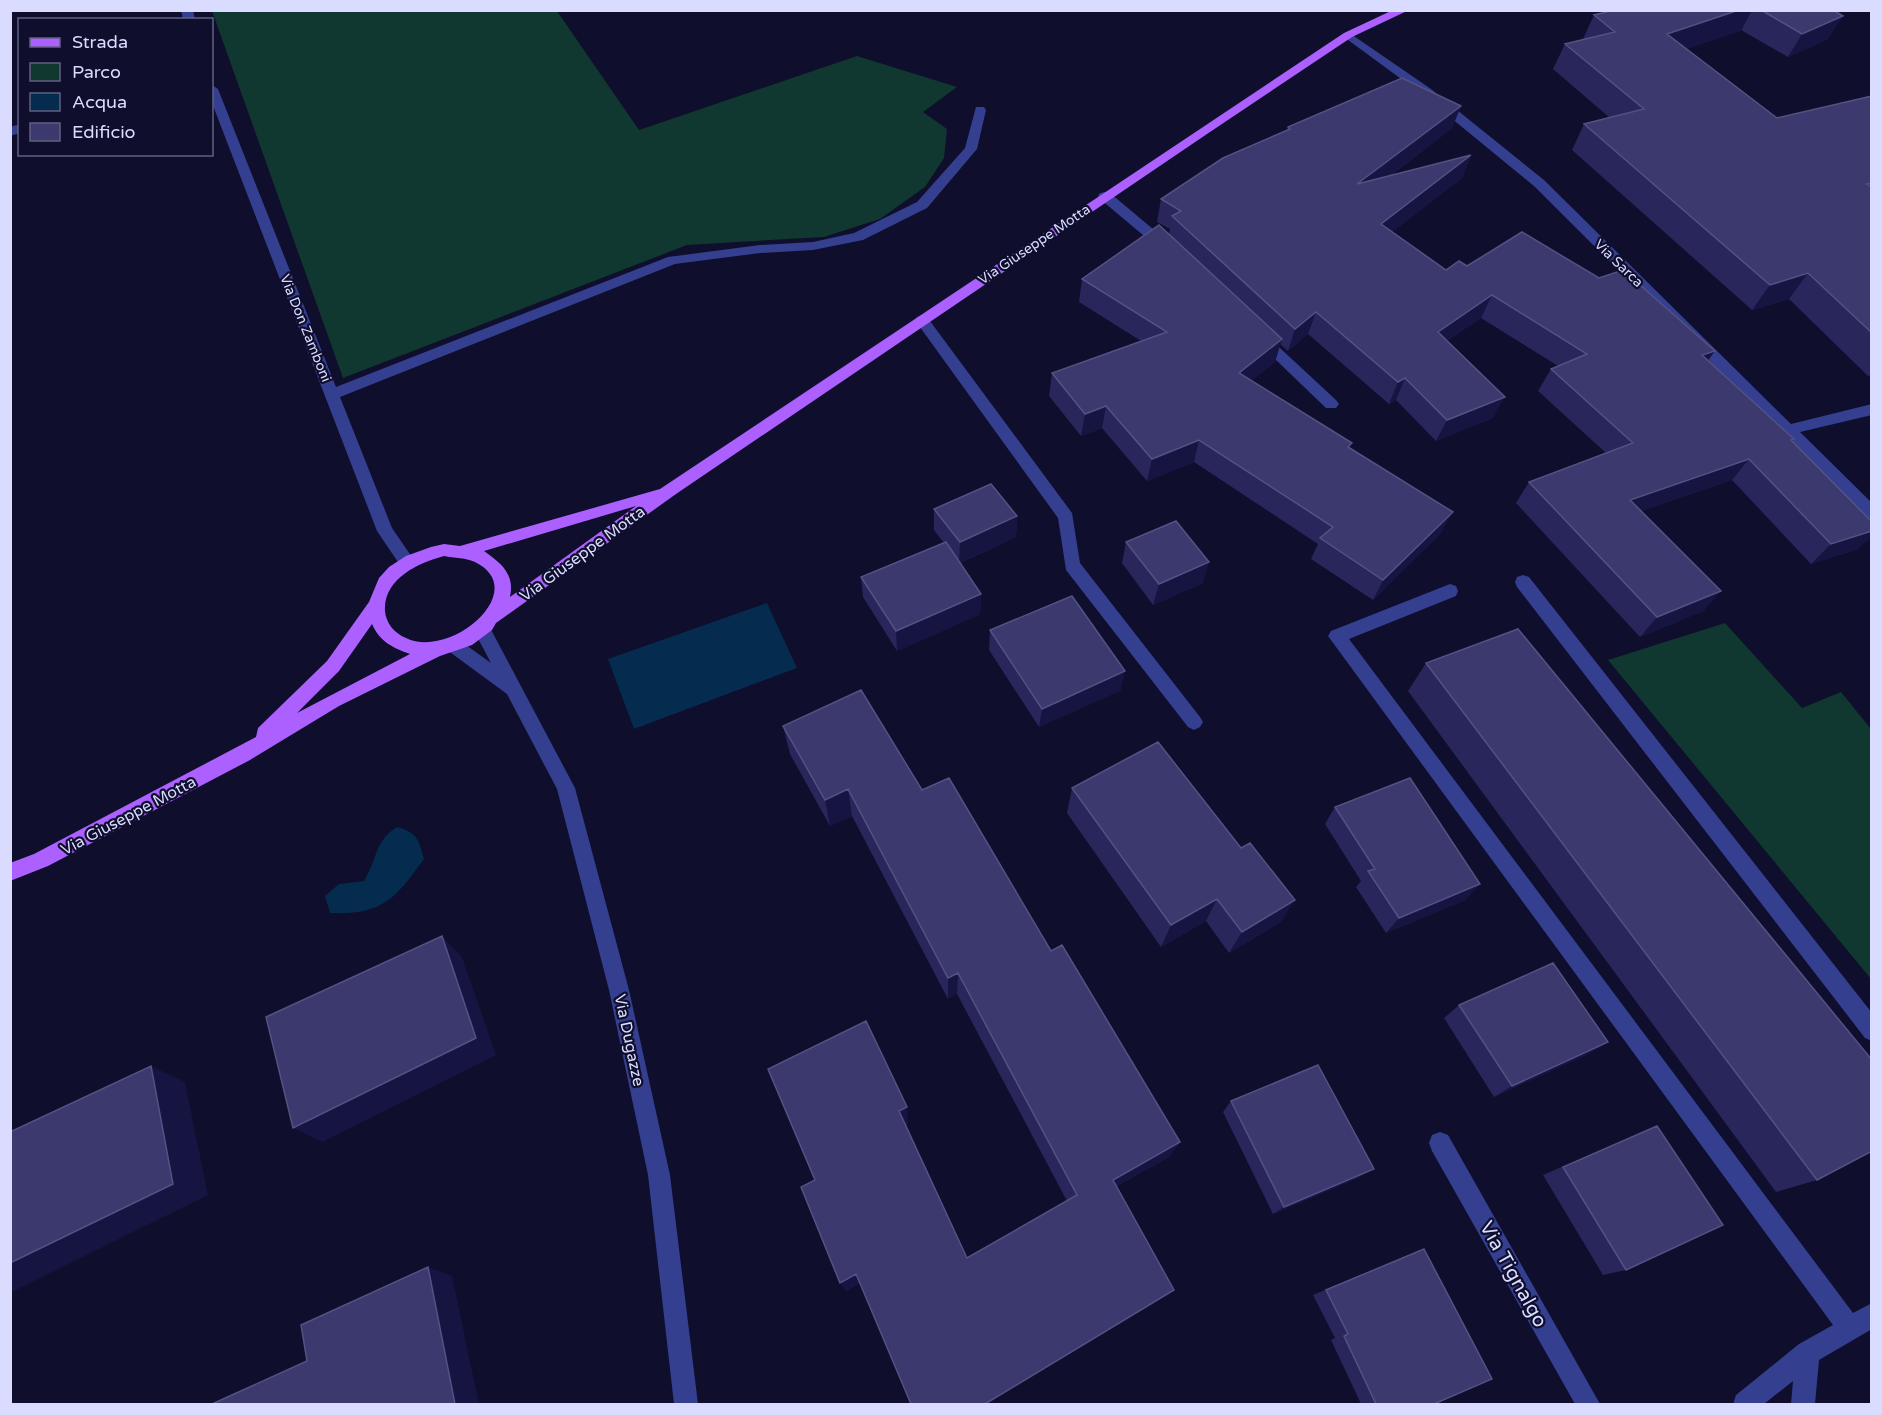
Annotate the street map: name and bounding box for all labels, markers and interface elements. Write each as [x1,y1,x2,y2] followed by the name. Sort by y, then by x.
[18,18,213,156] legend
[72,31,128,53] text: Strada
[72,61,121,83] text: Parco
[72,91,127,113] text: Acqua
[72,121,136,143] text: Edificio
[975,201,1094,288] street label: Via Giuseppe Motta
[1591,236,1647,291] street label: Via Sarca
[276,272,335,384] street label: Via Don Zamboni
[516,502,649,606] street label: Via Giuseppe Motta
[57,772,199,860] street label: Via Giuseppe Motta
[609,992,649,1088] street label: Via Dugazze
[1474,1217,1552,1332] street label: Via Tignalgo

